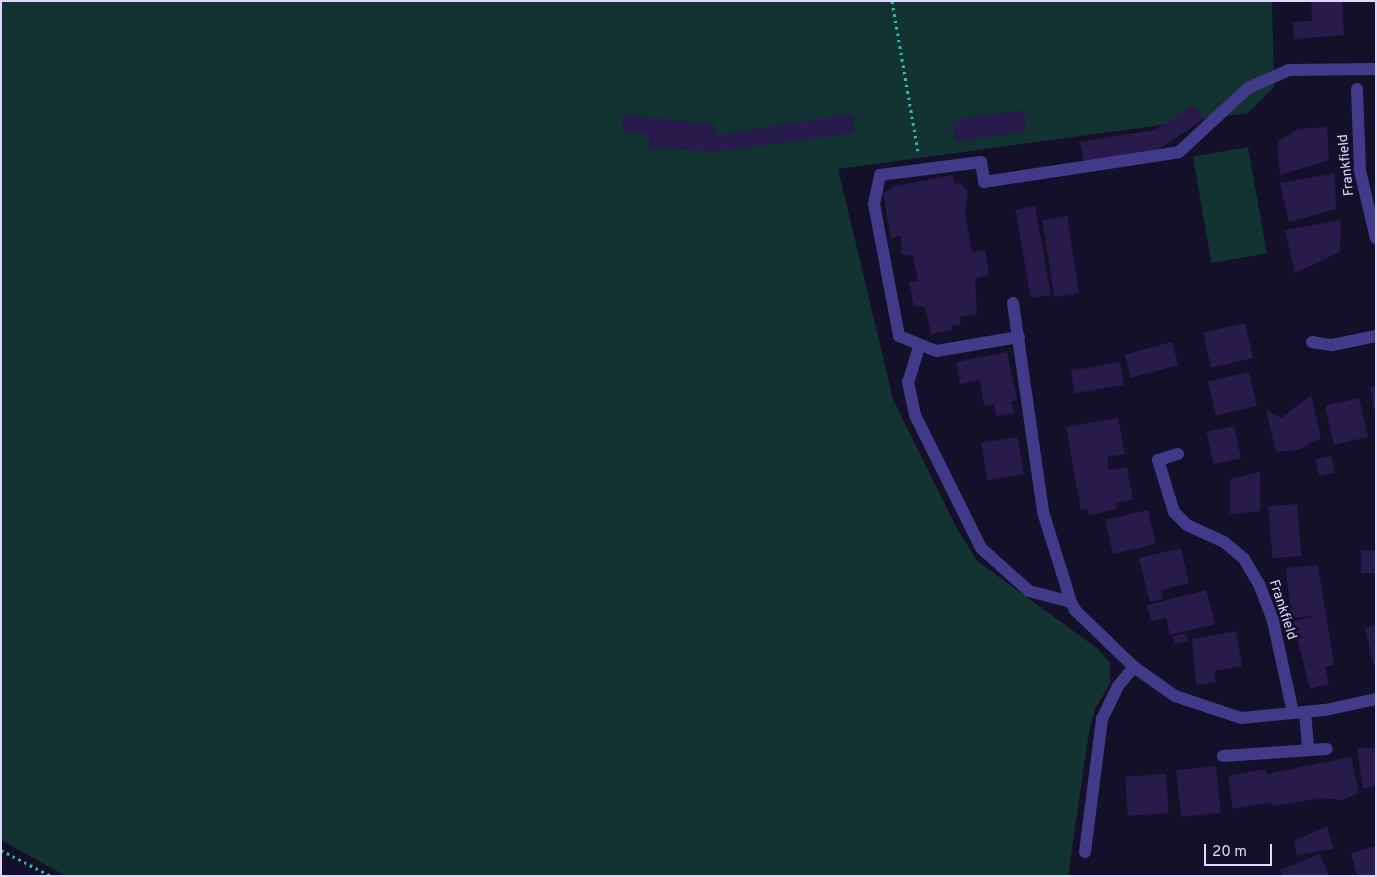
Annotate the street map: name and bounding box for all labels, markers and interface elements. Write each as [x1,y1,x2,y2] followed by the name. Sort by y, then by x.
[1335,133,1359,197] street label: Frankfield
[1264,578,1300,642] street label: Frankfield
[1207,834,1274,866] scale bar
[1212,843,1247,862] text: 20 m

